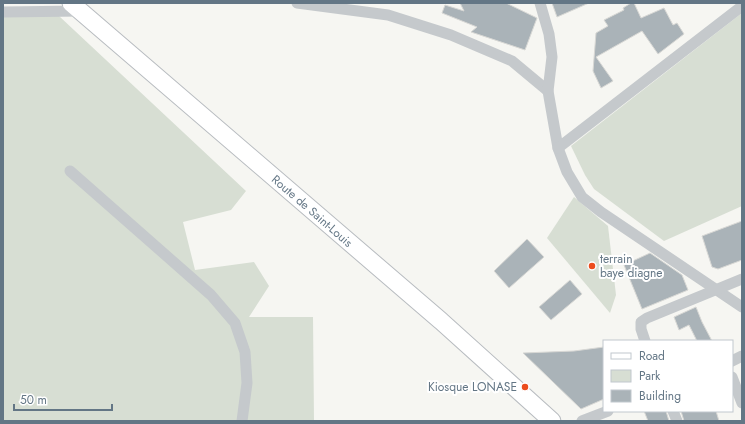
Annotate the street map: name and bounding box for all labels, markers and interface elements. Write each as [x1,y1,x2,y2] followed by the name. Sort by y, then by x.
[268,171,357,251] street label: Route de Saint-Louis
[600,250,663,282] place label: terrain baye diagne
[587,261,597,271] marker: terrain baye diagne
[603,340,733,412] legend
[639,347,665,365] text: Road
[639,367,661,385] text: Park
[428,378,517,396] place label: Kiosque LONASE
[520,382,530,392] marker: Kiosque LONASE
[14,386,112,412] scale bar
[639,387,681,405] text: Building
[20,391,47,409] text: 50 m

